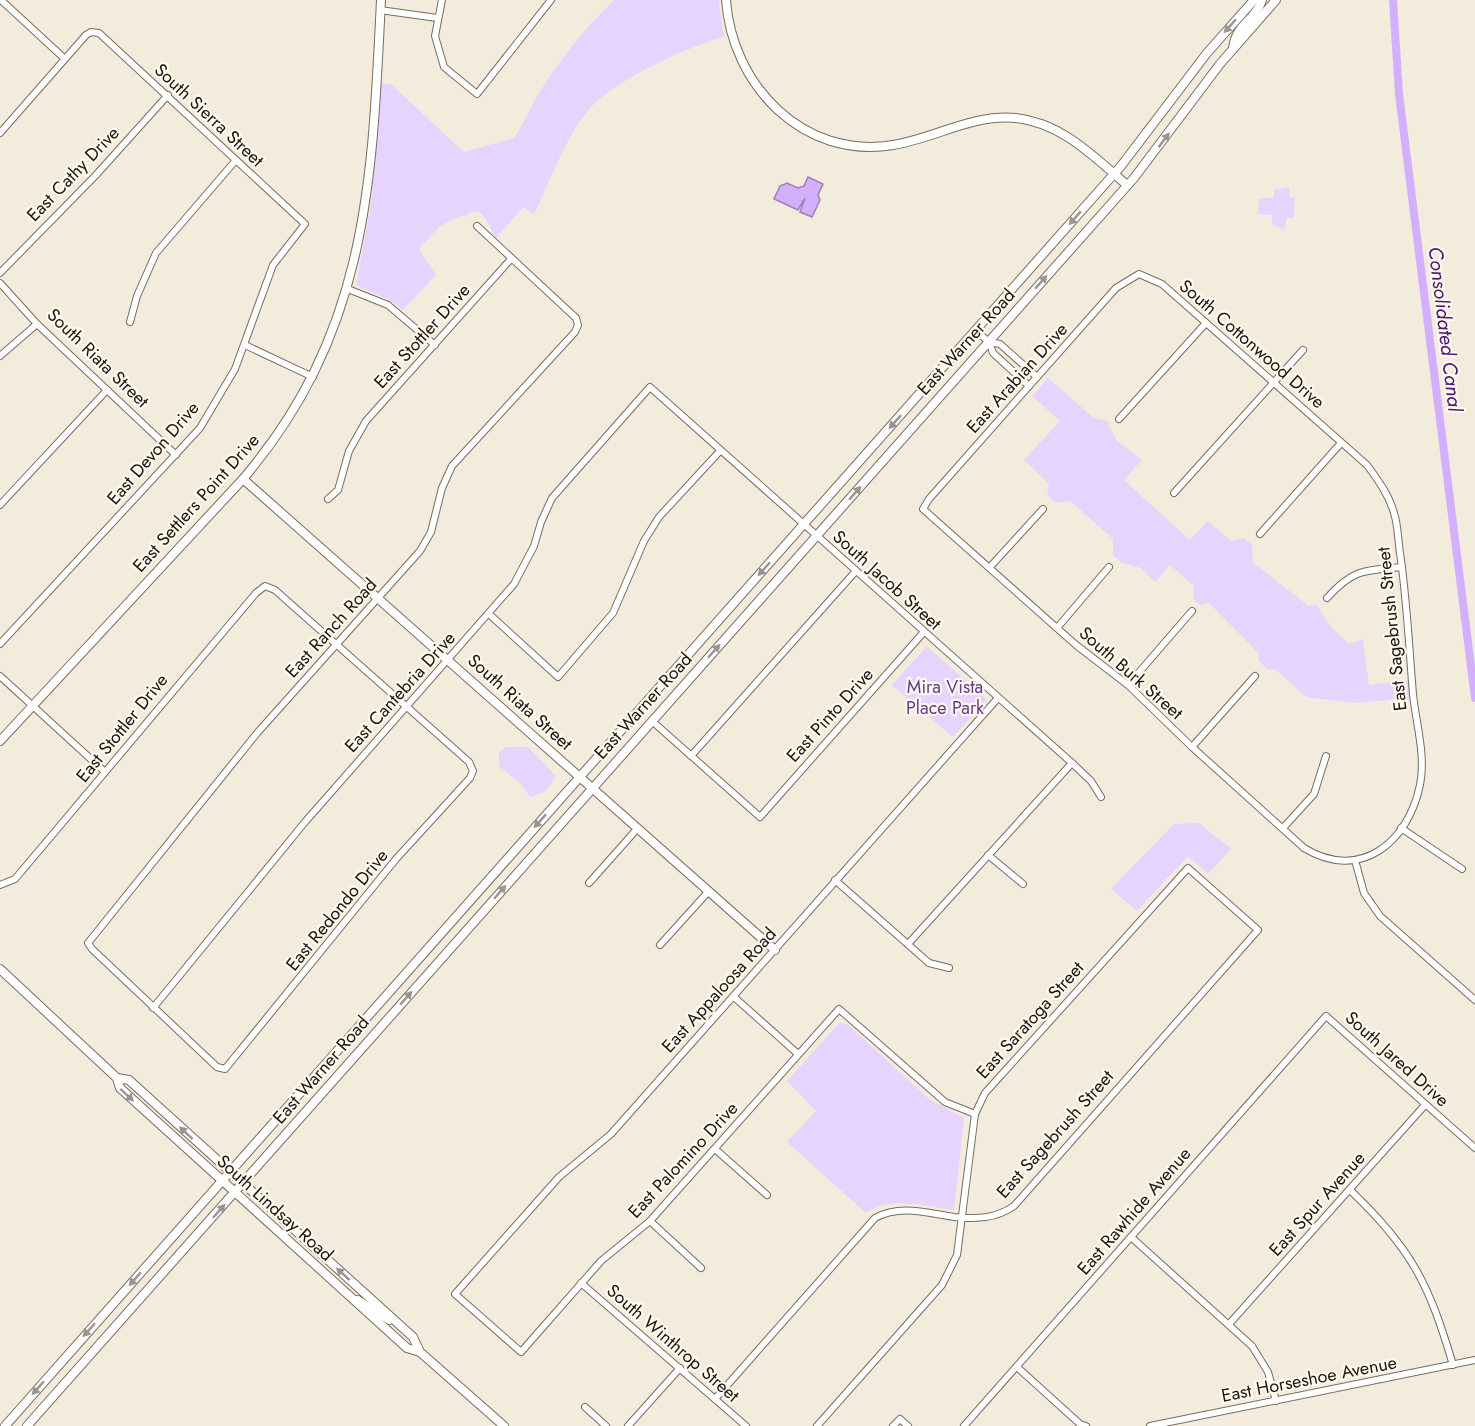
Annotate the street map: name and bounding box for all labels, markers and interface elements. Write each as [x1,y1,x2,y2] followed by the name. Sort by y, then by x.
[1223,19,1237,34] one-way arrow
[148,57,270,173] street label: South Sierra Street
[21,121,125,227] street label: East Cathy Drive
[1157,132,1169,147] one-way arrow
[1069,210,1082,225] one-way arrow
[1420,245,1470,415] water label: Consolidated Canal
[1173,273,1331,415] street label: South Cottonwood Drive
[1035,274,1048,290] one-way arrow
[368,278,476,394] street label: East Stottler Drive
[911,283,1021,401] street label: East Warner Road
[41,302,155,414] street label: South Riata Street
[960,317,1074,439] street label: East Arabian Drive
[101,396,205,510] street label: East Devon Drive
[888,414,902,429] one-way arrow
[127,428,265,578] street label: East Settlers Point Drive
[848,486,861,501] one-way arrow
[827,524,948,636] street label: South Jacob Street
[1370,545,1414,712] street label: East Sagebrush Street
[758,561,771,576] one-way arrow
[279,572,383,684] street label: East Ranch Road
[1073,620,1189,726] street label: South Burk Street
[339,626,461,758] street label: East Cantebria Drive
[707,643,721,658] one-way arrow
[588,647,698,765] street label: East Warner Road
[462,648,579,757] street label: South Riata Street
[780,662,880,768] street label: East Pinto Drive
[70,668,174,788] street label: East Stottler Drive
[906,674,984,721] park label: Mira Vista Place Park
[534,813,547,828] one-way arrow
[280,844,394,976] street label: East Redondo Drive
[493,885,506,900] one-way arrow
[656,922,782,1058] street label: East Appaloosa Road
[970,955,1090,1085] street label: East Saratoga Street
[399,991,413,1006] one-way arrow
[1339,1005,1455,1113] street label: South Jared Drive
[267,1010,375,1130] street label: East Warner Road
[990,1064,1120,1204] street label: East Sagebrush Street
[120,1088,135,1102] one-way arrow
[622,1096,744,1224] street label: East Palomino Drive
[179,1127,194,1140] one-way arrow
[1071,1142,1197,1280] street label: East Rawhide Avenue
[1263,1146,1371,1262] street label: East Spur Avenue
[211,1149,339,1267] street label: South Lindsay Road
[212,1204,225,1219] one-way arrow
[335,1267,350,1281] one-way arrow
[129,1271,142,1286] one-way arrow
[601,1278,746,1408] street label: South Winthrop Street
[82,1323,96,1338] one-way arrow
[1219,1349,1399,1409] street label: East Horseshoe Avenue
[32,1380,45,1395] one-way arrow

